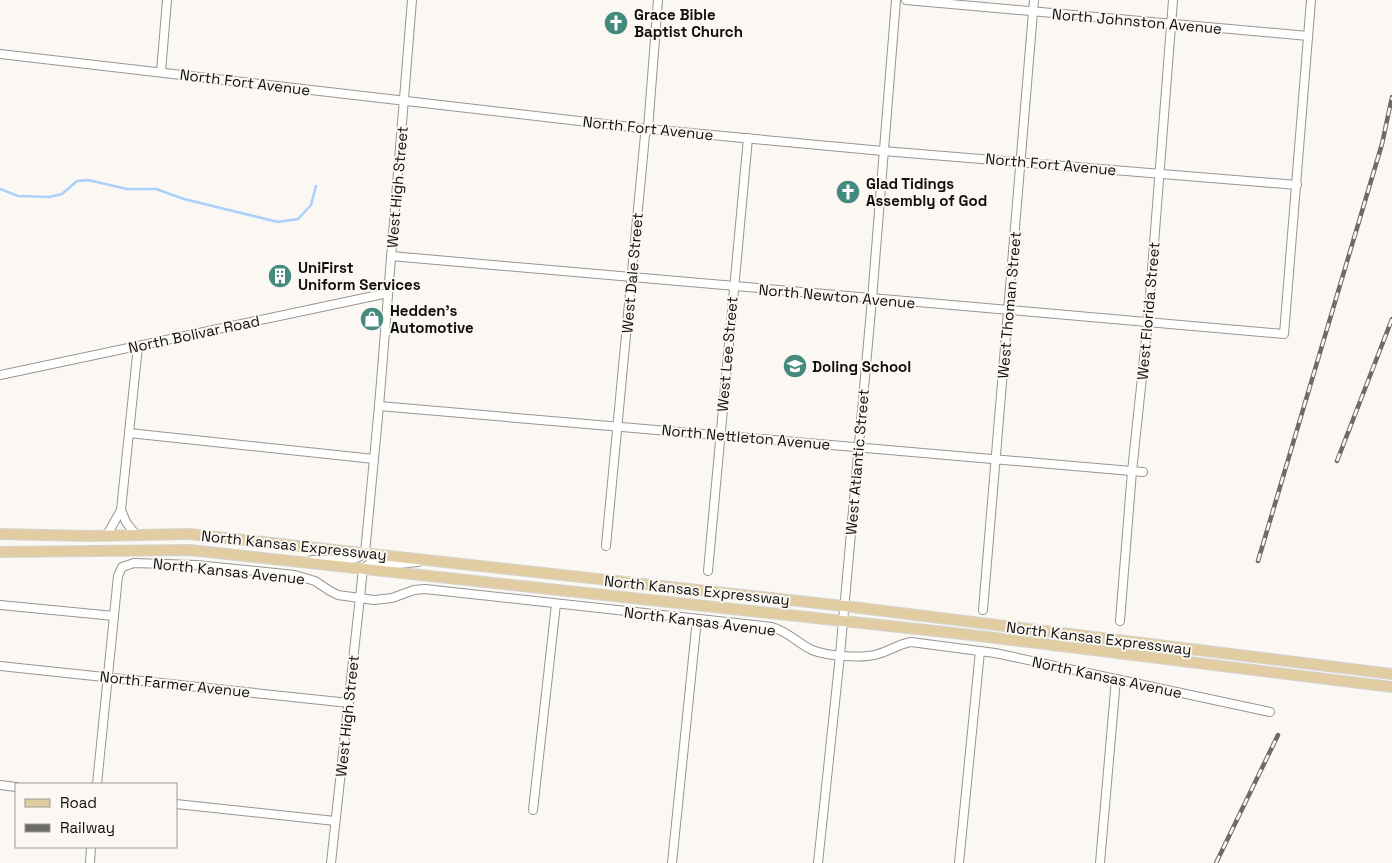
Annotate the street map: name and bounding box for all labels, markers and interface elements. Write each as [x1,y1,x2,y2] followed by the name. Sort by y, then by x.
[1051,4,1223,38] street label: North Johnston Avenue
[634,5,743,41] place label: Grace Bible Baptist Church
[603,10,629,36] church icon: Grace Bible Baptist Church
[179,65,311,99] street label: North Fort Avenue
[582,112,714,144] street label: North Fort Avenue
[382,125,412,249] street label: West High Street
[985,149,1117,179] street label: North Fort Avenue
[866,174,987,210] place label: Glad Tidings Assembly of God
[835,179,861,205] church icon: Glad Tidings Assembly of God
[617,212,647,334] street label: West Dale Street
[993,231,1025,379] street label: West Thoman Street
[1132,241,1164,381] street label: West Florida Street
[298,258,421,294] place label: UniFirst Uniform Services
[267,263,293,289] building icon: UniFirst Uniform Services
[758,280,916,312] street label: North Newton Avenue
[712,295,742,413] street label: West Lee Street
[390,301,474,337] place label: Hedden's Automotive
[359,306,385,332] shop icon: Hedden's Automotive
[126,311,262,357] street label: North Bolivar Road
[782,353,808,379] school or university icon: Doling School
[812,357,911,376] place label: Doling School
[841,388,873,536] street label: West Atlantic Street
[661,420,831,454] street label: North Nettleton Avenue
[200,526,388,564] street label: North Kansas Expressway
[152,554,306,588] street label: North Kansas Avenue
[603,571,791,609] street label: North Kansas Expressway
[623,602,777,640] street label: North Kansas Avenue
[1005,617,1193,659] street label: North Kansas Expressway
[1030,652,1184,702] street label: North Kansas Avenue
[331,654,363,778] street label: West High Street
[99,667,251,701] street label: North Farmer Avenue
[15,783,178,848] legend
[60,793,97,812] text: Road
[60,818,115,837] text: Railway

